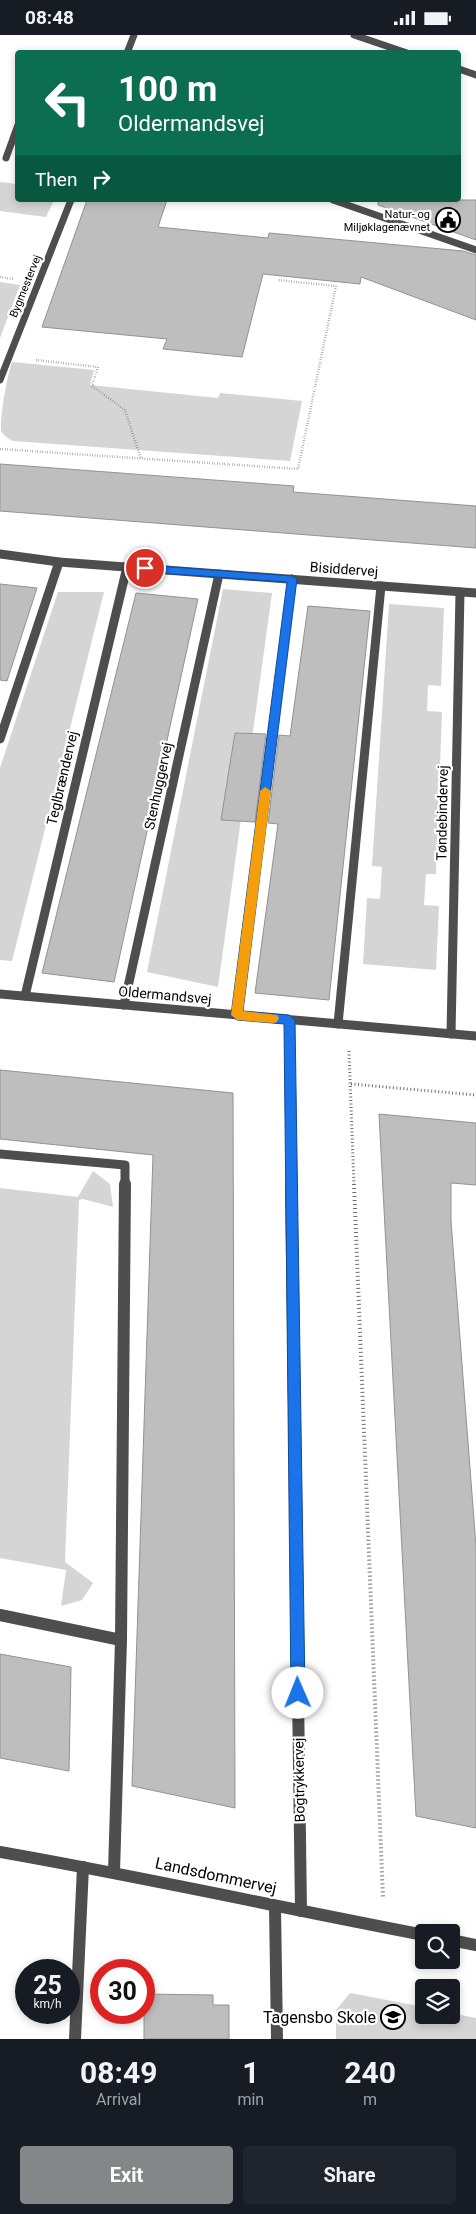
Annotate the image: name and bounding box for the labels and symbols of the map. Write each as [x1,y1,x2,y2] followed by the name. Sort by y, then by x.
[435,207,461,233] public building icon: Natur- og Miljøklagenævnet
[344,208,430,234] place label: Natur- og Miljøklagenævnet
[7,253,44,319] street label: Bygmestervej
[124,547,166,589] pin
[309,559,379,579] street label: Bisiddervej
[43,729,81,827] street label: Teglbrændervej
[141,741,175,831] street label: Stenhuggervej
[433,765,451,861] street label: Tøndebindervej
[118,983,212,1007] street label: Oldermandsvej
[271,1666,323,1718] position arrow
[290,1738,308,1822] street label: Bogtrykkervej
[153,1853,278,1898] street label: Landsdommervej
[90,1959,155,2024] speed limit sign: 30
[380,2004,406,2030] school or university icon: Tagensbo Skole
[263,2008,376,2027] place label: Tagensbo Skole

